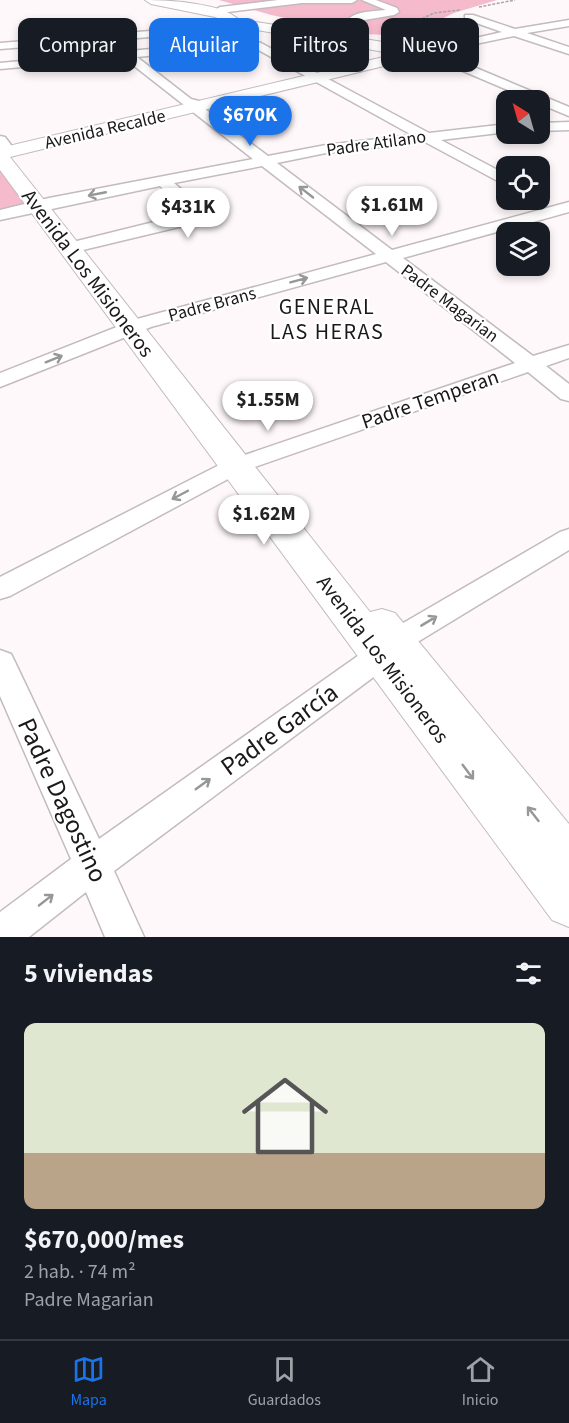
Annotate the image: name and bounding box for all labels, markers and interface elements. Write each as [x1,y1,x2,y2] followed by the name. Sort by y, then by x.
[18,18,137,72] chip: Comprar
[149,18,259,72] chip: Alquilar
[271,18,369,72] chip: Filtros
[381,18,479,72] chip: Nuevo
[496,90,550,144] north arrow
[496,90,550,276] map controls
[208,96,292,147] pin: $670K
[223,101,277,129] text: $670K
[42,103,168,156] street label: Avenida Recalde
[325,124,428,163] street label: Padre Atilano
[496,156,550,210] button: locate
[15,183,161,364] street label: Avenida Los Misioneros
[298,186,314,199] one-way arrow
[343,186,441,237] pin: $1.61M
[146,188,230,239] pin: $431K
[88,189,107,200] one-way arrow
[360,191,424,219] text: $1.61M
[161,193,215,221] text: $431K
[496,222,550,276] button: layers
[396,258,504,348] street label: Padre Magarian
[289,274,308,285] one-way arrow
[165,281,259,328] street label: Padre Brans
[270,291,384,348] district label: GENERAL LAS HERAS
[44,353,63,364] one-way arrow
[357,361,503,437] street label: Padre Temperan
[219,381,317,432] pin: $1.55M
[236,386,300,414] text: $1.55M
[172,489,189,501] one-way arrow
[215,495,313,546] pin: $1.62M
[232,500,296,528] text: $1.62M
[310,569,456,750] street label: Avenida Los Misioneros
[420,615,437,627] one-way arrow
[213,674,346,785] street label: Padre García
[8,712,117,889] street label: Padre Dagostino
[462,763,475,779] one-way arrow
[195,778,211,791] one-way arrow
[526,806,539,822] one-way arrow
[38,894,54,907] one-way arrow
[24,955,153,992] text: 5 viviendas
[512,957,545,990] icon: filters
[231,1062,339,1170] icon: home
[24,1221,184,1258] text: $670,000/mes
[24,1258,136,1286] text: 2 hab. · 74 m²
[24,1286,154,1314] text: Padre Magarian
[70,1353,107,1411] tab: Mapa
[248,1353,321,1411] tab: Guardados
[462,1353,499,1411] tab: Inicio

